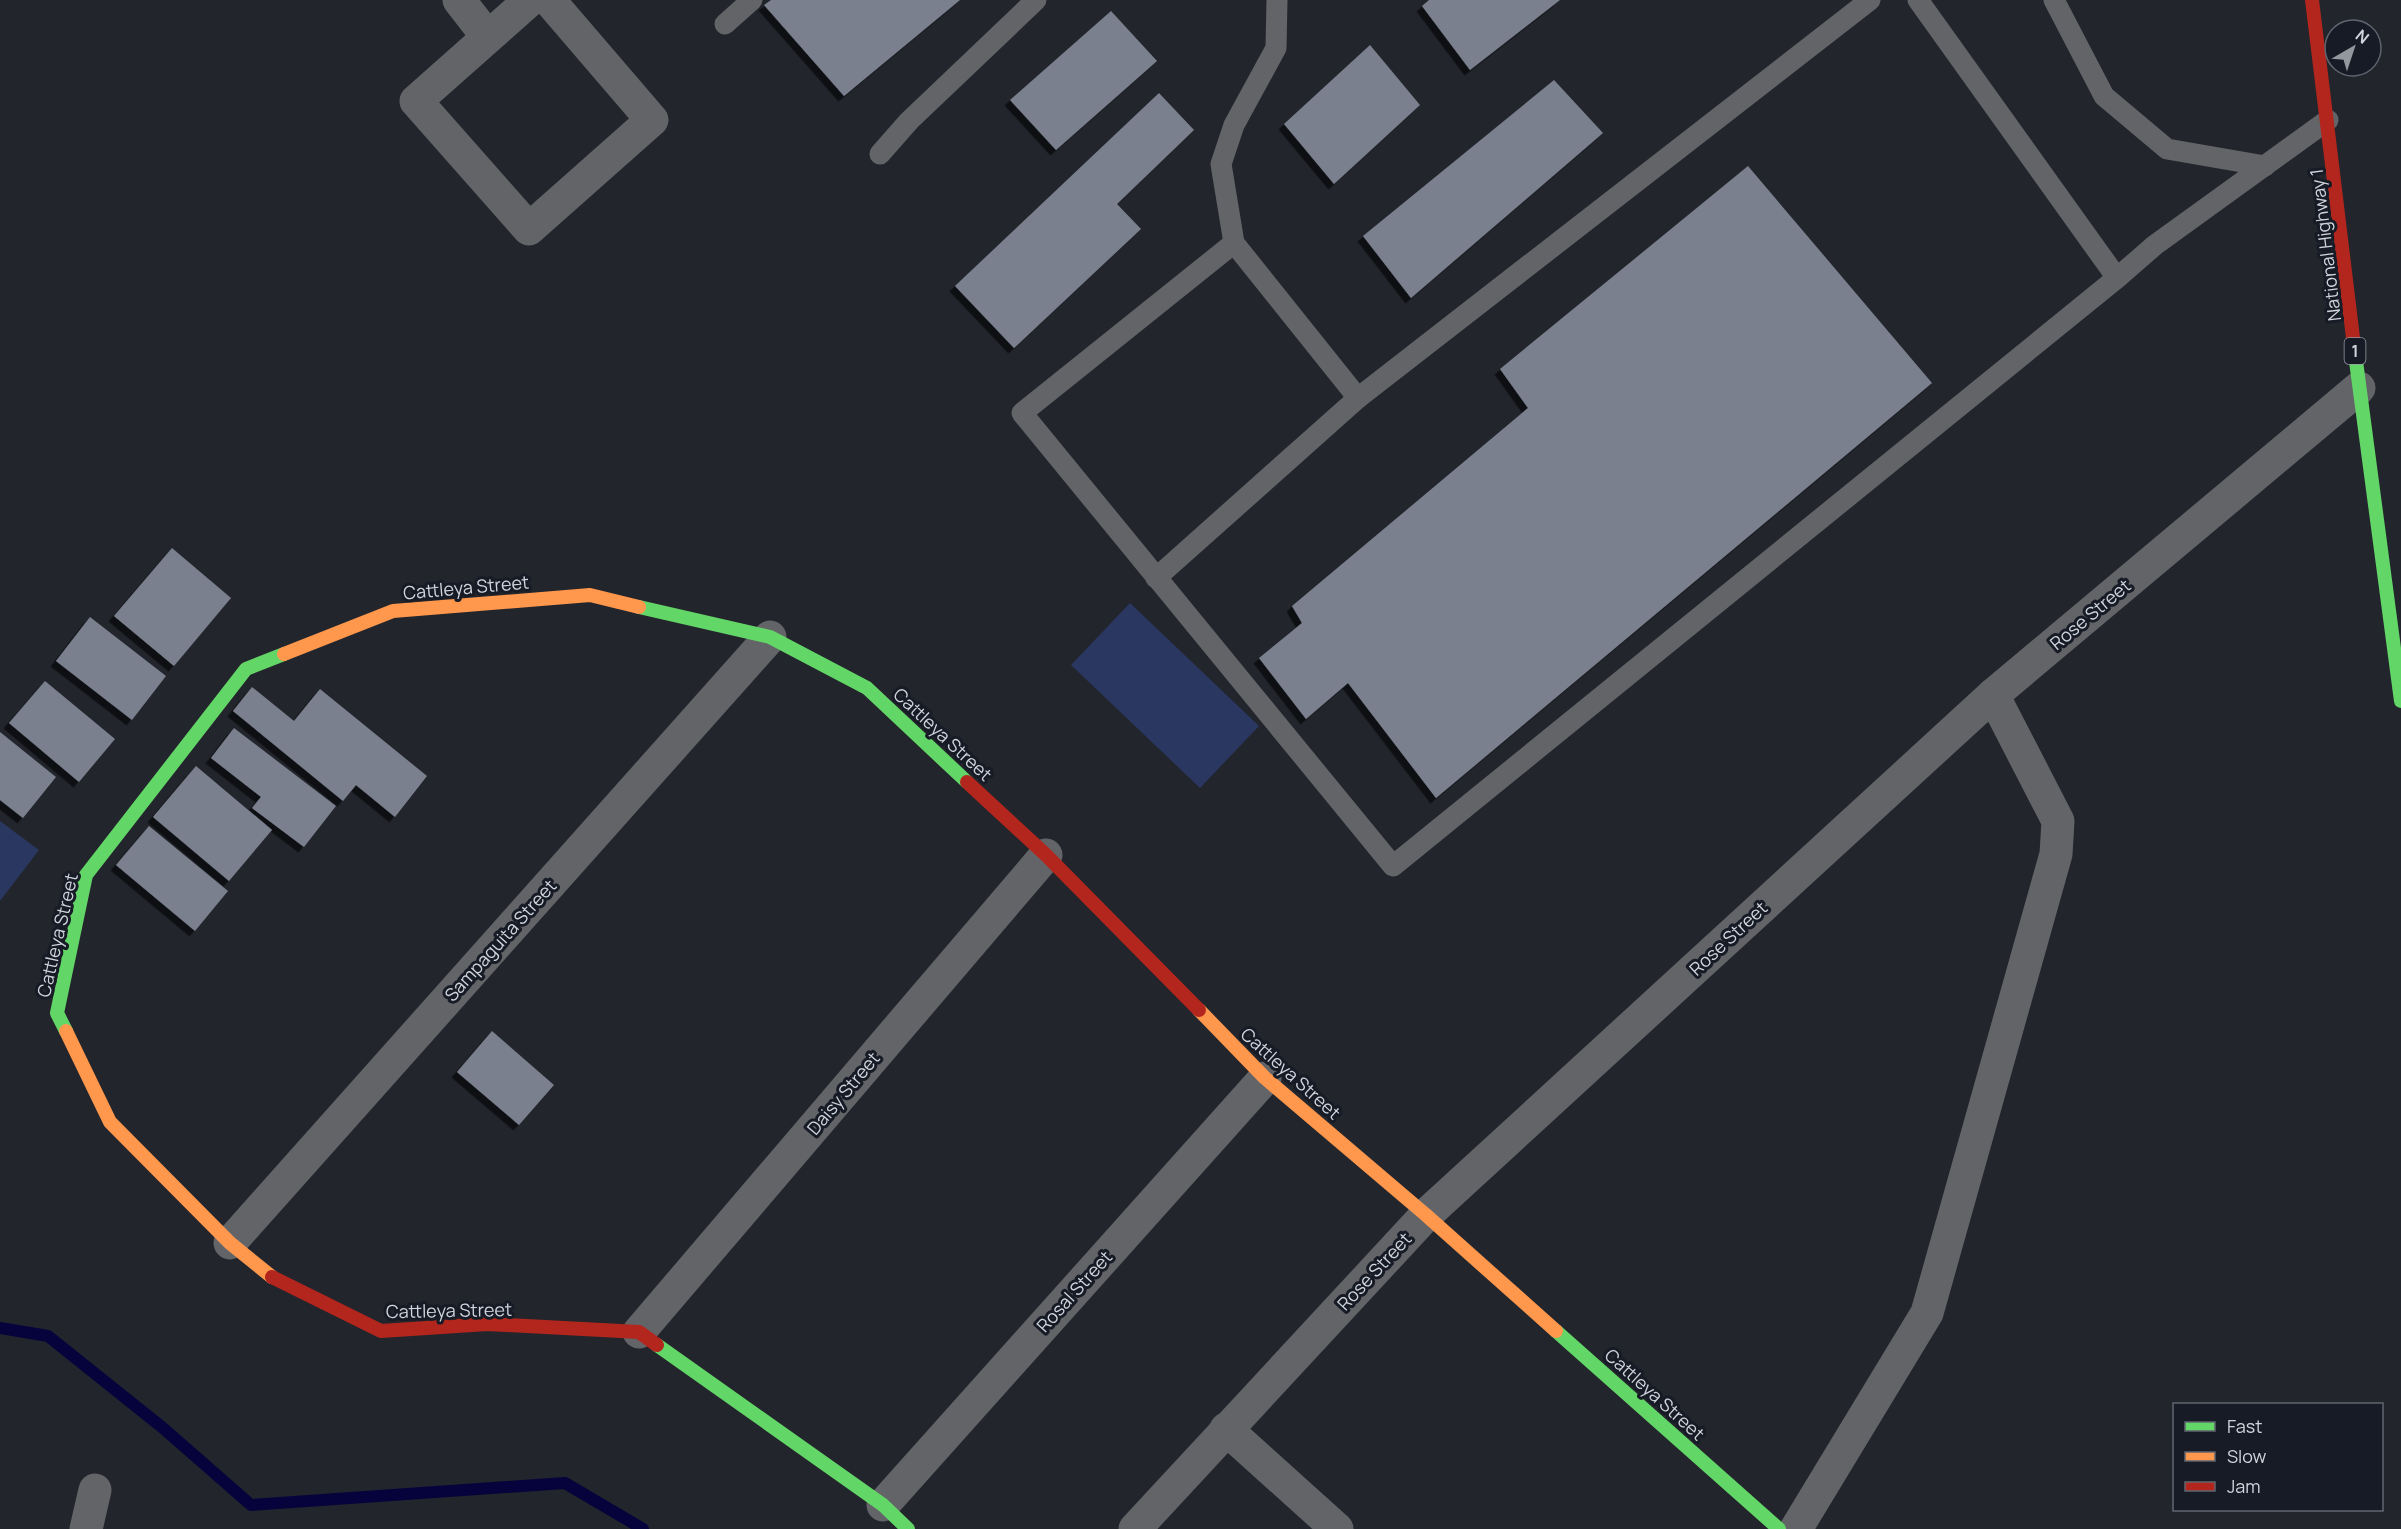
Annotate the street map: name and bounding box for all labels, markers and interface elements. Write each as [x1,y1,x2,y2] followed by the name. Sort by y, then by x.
[2323,18,2383,78] north arrow
[2351,24,2374,49] text: N
[2304,167,2346,323] street label: National Highway 1
[2344,338,2366,364] road number: 1
[402,570,530,604] street label: Cattleya Street
[2045,573,2135,655] street label: Rose Street
[889,682,997,786] street label: Cattleya Street
[31,871,83,999] street label: Cattleya Street
[439,874,561,1006] street label: Sampaguita Street
[1684,896,1772,980] street label: Rose Street
[1236,1022,1346,1124] street label: Cattleya Street
[801,1046,885,1140] street label: Daisy Street
[1332,1227,1416,1315] street label: Rose Street
[1031,1245,1117,1337] street label: Rosal Street
[386,1297,512,1323] street label: Cattleya Street
[1600,1343,1710,1445] street label: Cattleya Street
[2173,1403,2383,1511] legend
[2227,1414,2262,1438] text: Fast
[2227,1444,2267,1468] text: Slow
[2227,1474,2261,1498] text: Jam

